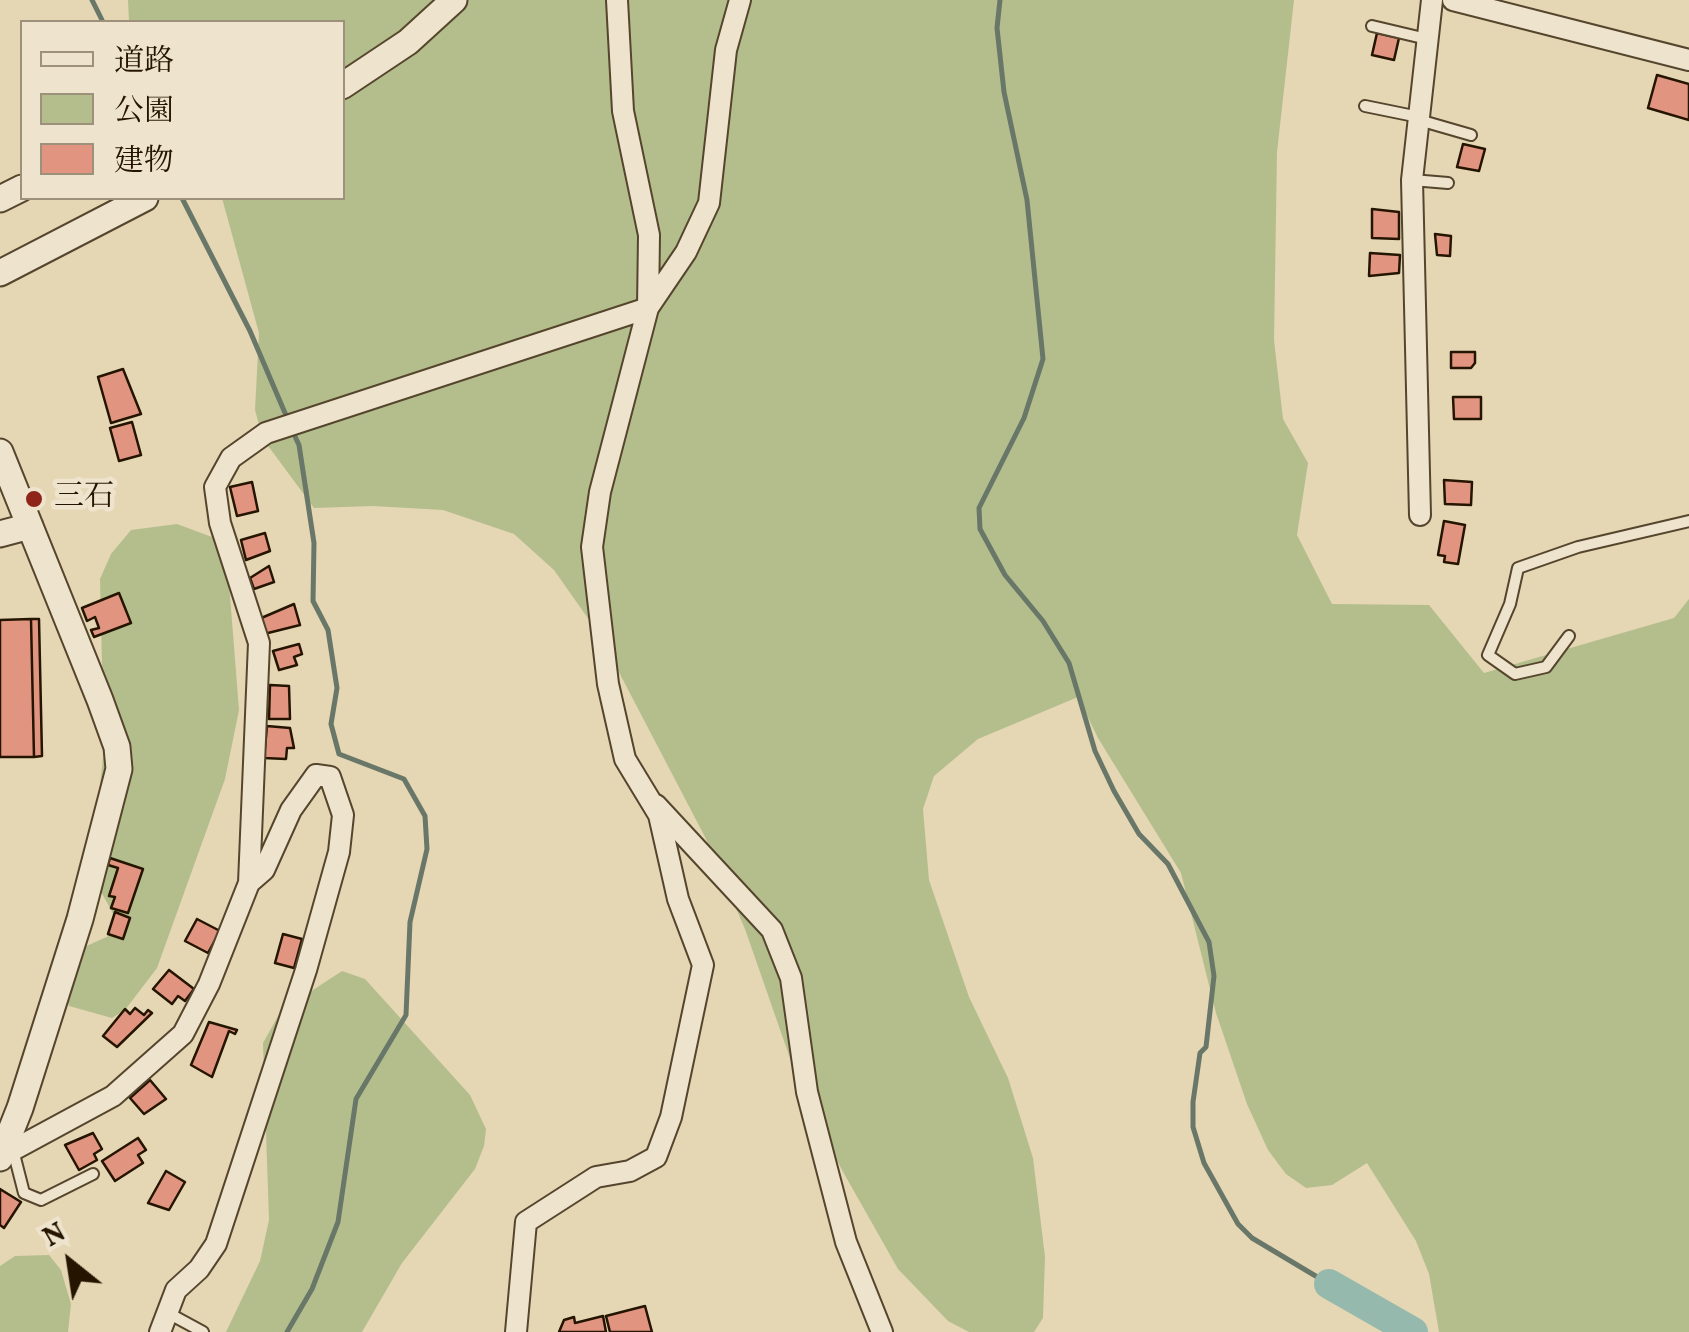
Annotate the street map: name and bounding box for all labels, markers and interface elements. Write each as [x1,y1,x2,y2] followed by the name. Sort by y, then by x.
[20,20,345,200] legend
[114,41,174,83] text: 道路
[114,91,174,133] text: 公園
[114,141,174,183] text: 建物
[54,481,114,517] place label: 三石
[23,488,45,510] marker: 三石
[20,1212,120,1312] north arrow
[36,1214,73,1258] text: N

